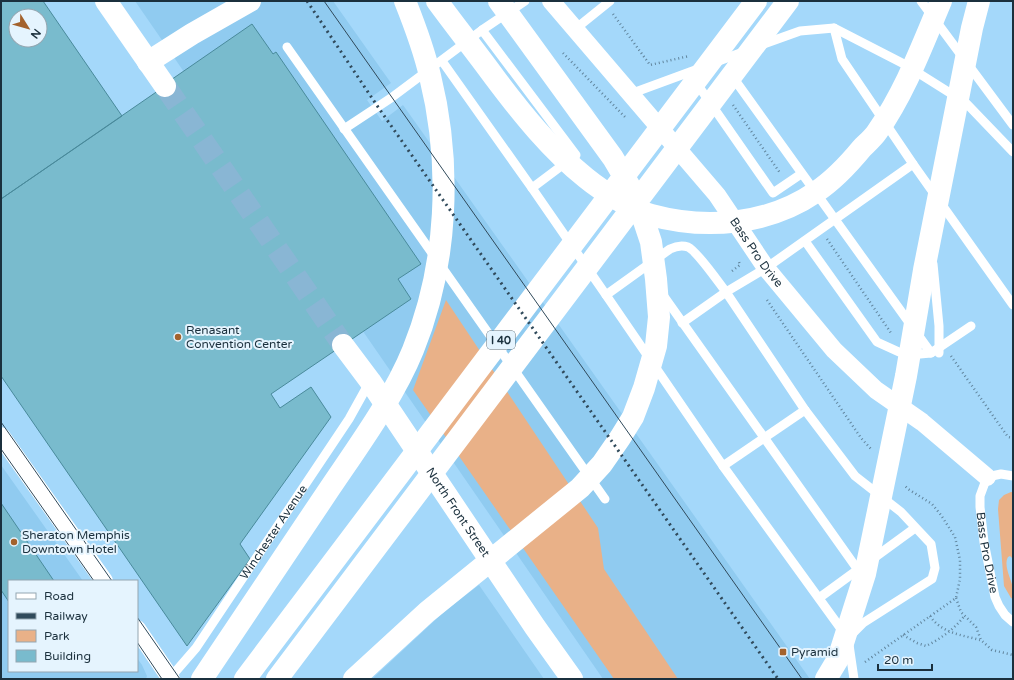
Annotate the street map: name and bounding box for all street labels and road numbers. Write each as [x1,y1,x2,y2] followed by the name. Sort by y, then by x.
[727,215,786,290] street label: Bass Pro Drive
[487,331,515,349] road number: I 40
[423,465,493,560] street label: North Front Street
[237,482,310,582] street label: Winchester Avenue
[974,511,1001,595] street label: Bass Pro Drive

